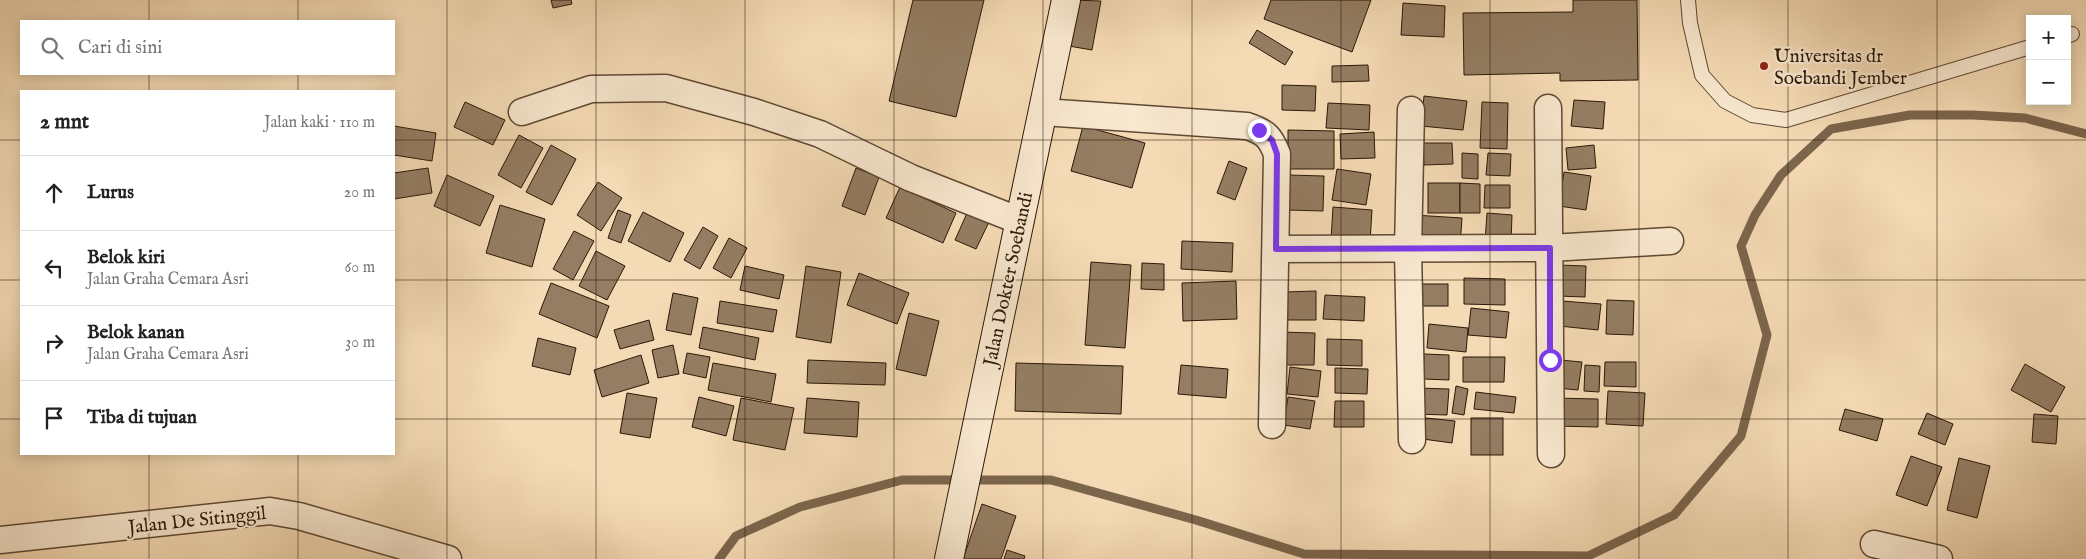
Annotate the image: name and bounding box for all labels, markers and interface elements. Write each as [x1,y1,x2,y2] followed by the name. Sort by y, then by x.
[2026,15,2071,105] map controls
[2026,15,2071,60] button: +
[20,20,395,75] search box
[38,34,66,62] icon: search
[78,36,162,60] text: Cari di sini
[1774,45,1907,91] place label: Universitas dr Soebandi Jember
[1758,60,1770,72] marker: Universitas dr Soebandi Jember
[2026,60,2071,105] button: −
[40,109,89,136] text: 2 mnt
[264,113,375,133] text: Jalan kaki · 110 m
[1248,119,1271,142] route end
[40,179,68,207] icon: ahead
[87,181,134,205] text: Lurus
[344,183,375,203] text: 20 m
[978,190,1039,371] street label: Jalan Dokter Soebandi
[87,246,165,270] text: Belok kiri
[40,254,68,282] icon: left
[345,258,375,278] text: 60 m
[87,270,249,290] text: Jalan Graha Cemara Asri
[87,321,185,345] text: Belok kanan
[40,329,68,357] icon: right
[345,333,375,353] text: 30 m
[87,345,249,365] text: Jalan Graha Cemara Asri
[1539,349,1562,372] route start
[40,404,68,432] icon: arrive
[87,406,197,430] text: Tiba di tujuan
[125,502,268,540] street label: Jalan De Sitinggil

